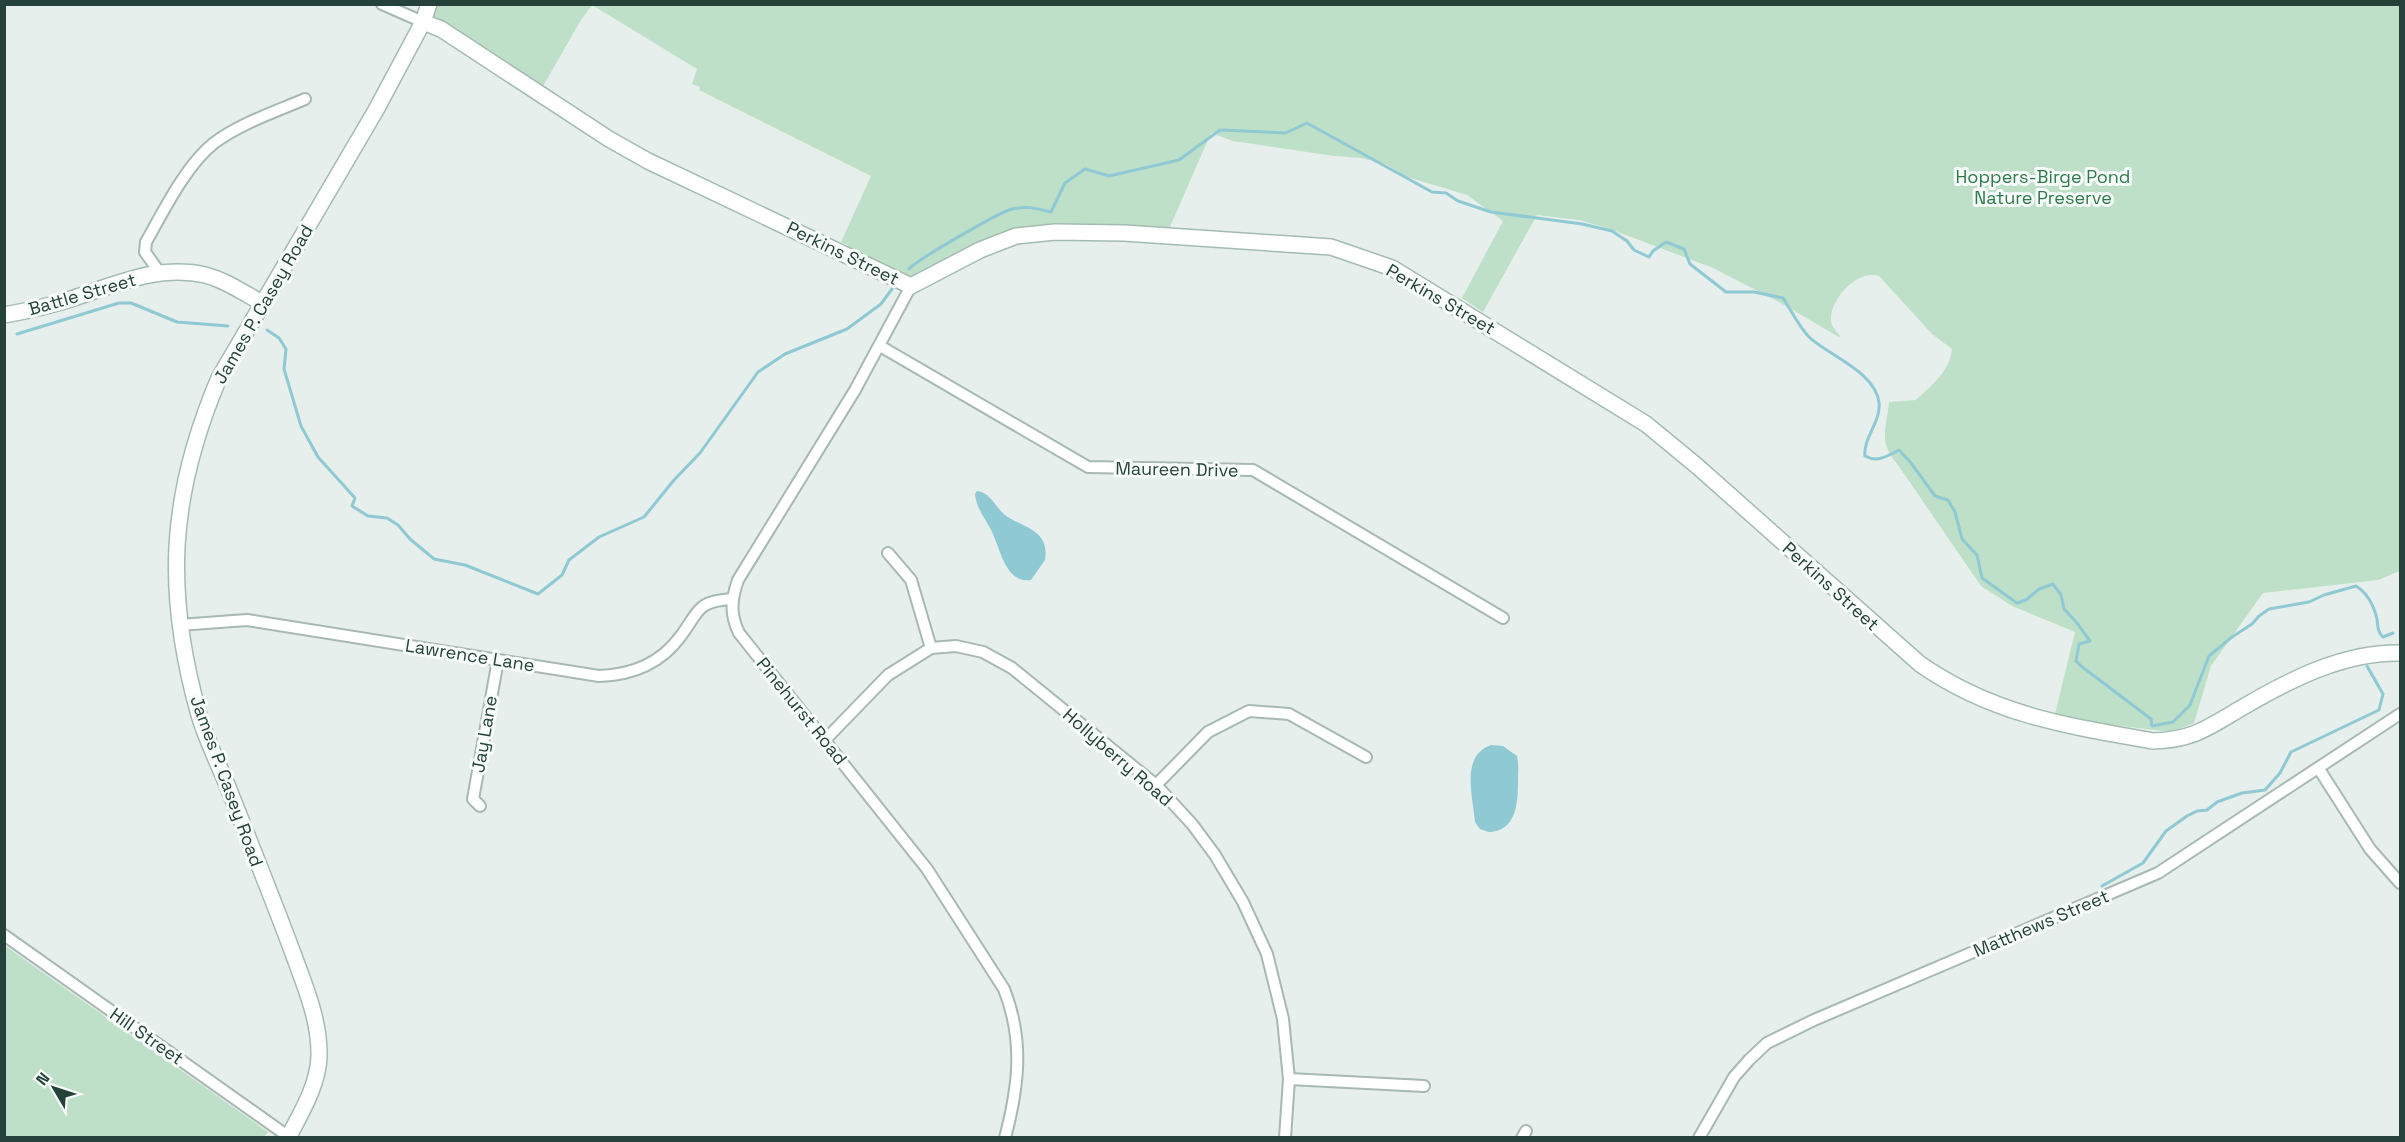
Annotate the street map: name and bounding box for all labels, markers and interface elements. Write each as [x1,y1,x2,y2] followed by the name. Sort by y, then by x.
[1956,165,2130,209] park label: Hoppers-Birge Pond Nature Preserve
[783,216,903,290] street label: Perkins Street
[208,220,318,388] street label: James P. Casey Road
[1382,258,1500,340] street label: Perkins Street
[25,268,139,320] street label: Battle Street
[1115,456,1239,482] street label: Maureen Drive
[1778,537,1884,635] street label: Perkins Street
[404,633,536,677] street label: Lawrence Lane
[752,653,852,769] street label: Pinehurst Road
[185,692,269,870] street label: James P. Casey Road
[466,694,502,774] street label: Jay Lane
[1058,703,1178,811] street label: Hollyberry Road
[1970,884,2112,962] street label: Matthews Street
[106,1002,188,1070] street label: Hill Street
[24,1058,84,1118] north arrow
[31,1068,54,1090] text: N

